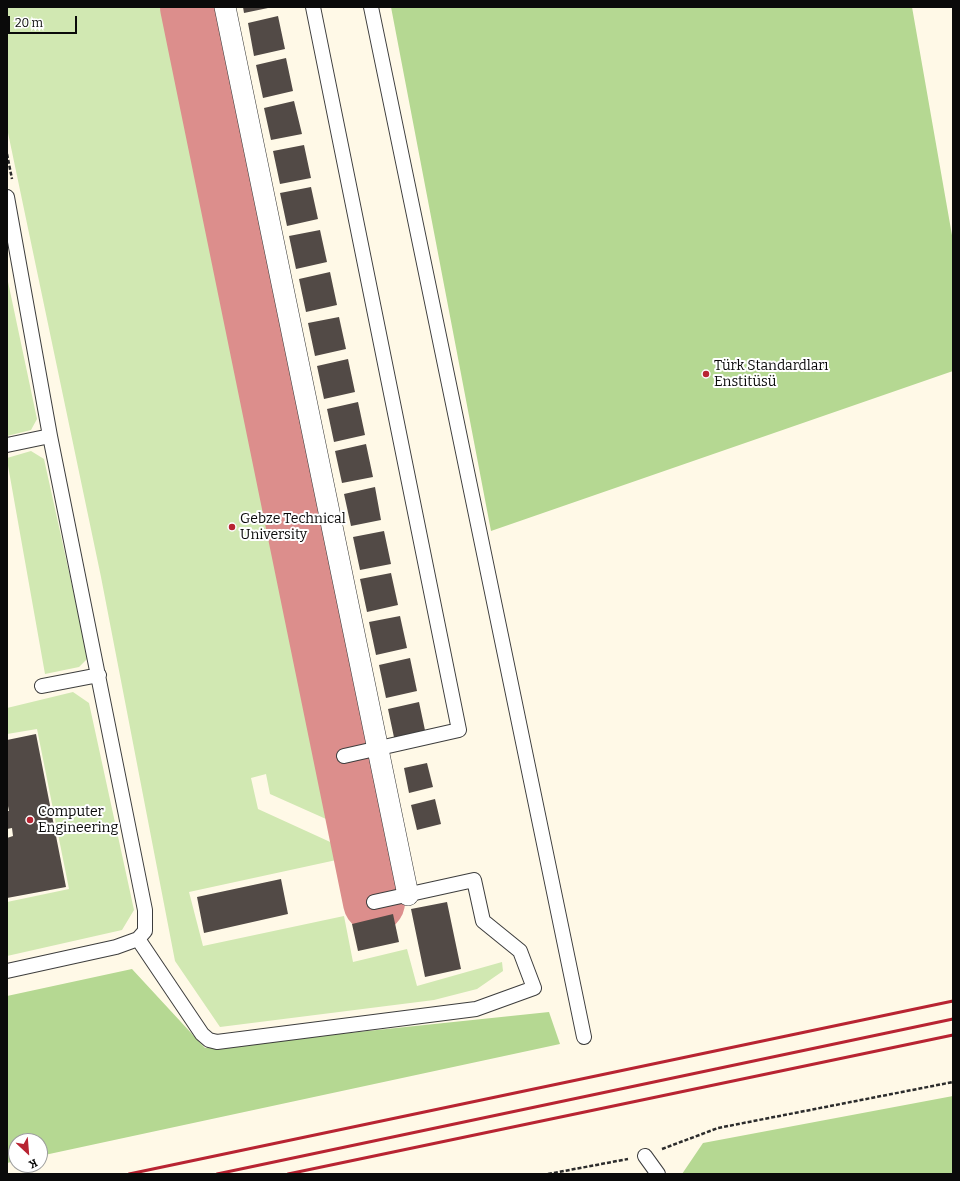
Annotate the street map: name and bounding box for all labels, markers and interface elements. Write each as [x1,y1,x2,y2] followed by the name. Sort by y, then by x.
[10,8,79,34] scale bar
[15,16,43,30] text: 20 m
[714,358,829,390] place label: Türk Standardları Enstitüsü
[701,369,711,379] marker: Türk Standardları Enstitüsü
[240,511,346,544] place label: Gebze Technical University
[227,522,237,532] marker: Gebze Technical University
[38,804,118,836] place label: Computer Engineering
[25,815,35,825] marker: Computer Engineering
[8,1133,48,1173] north arrow
[27,1156,39,1171] text: K

